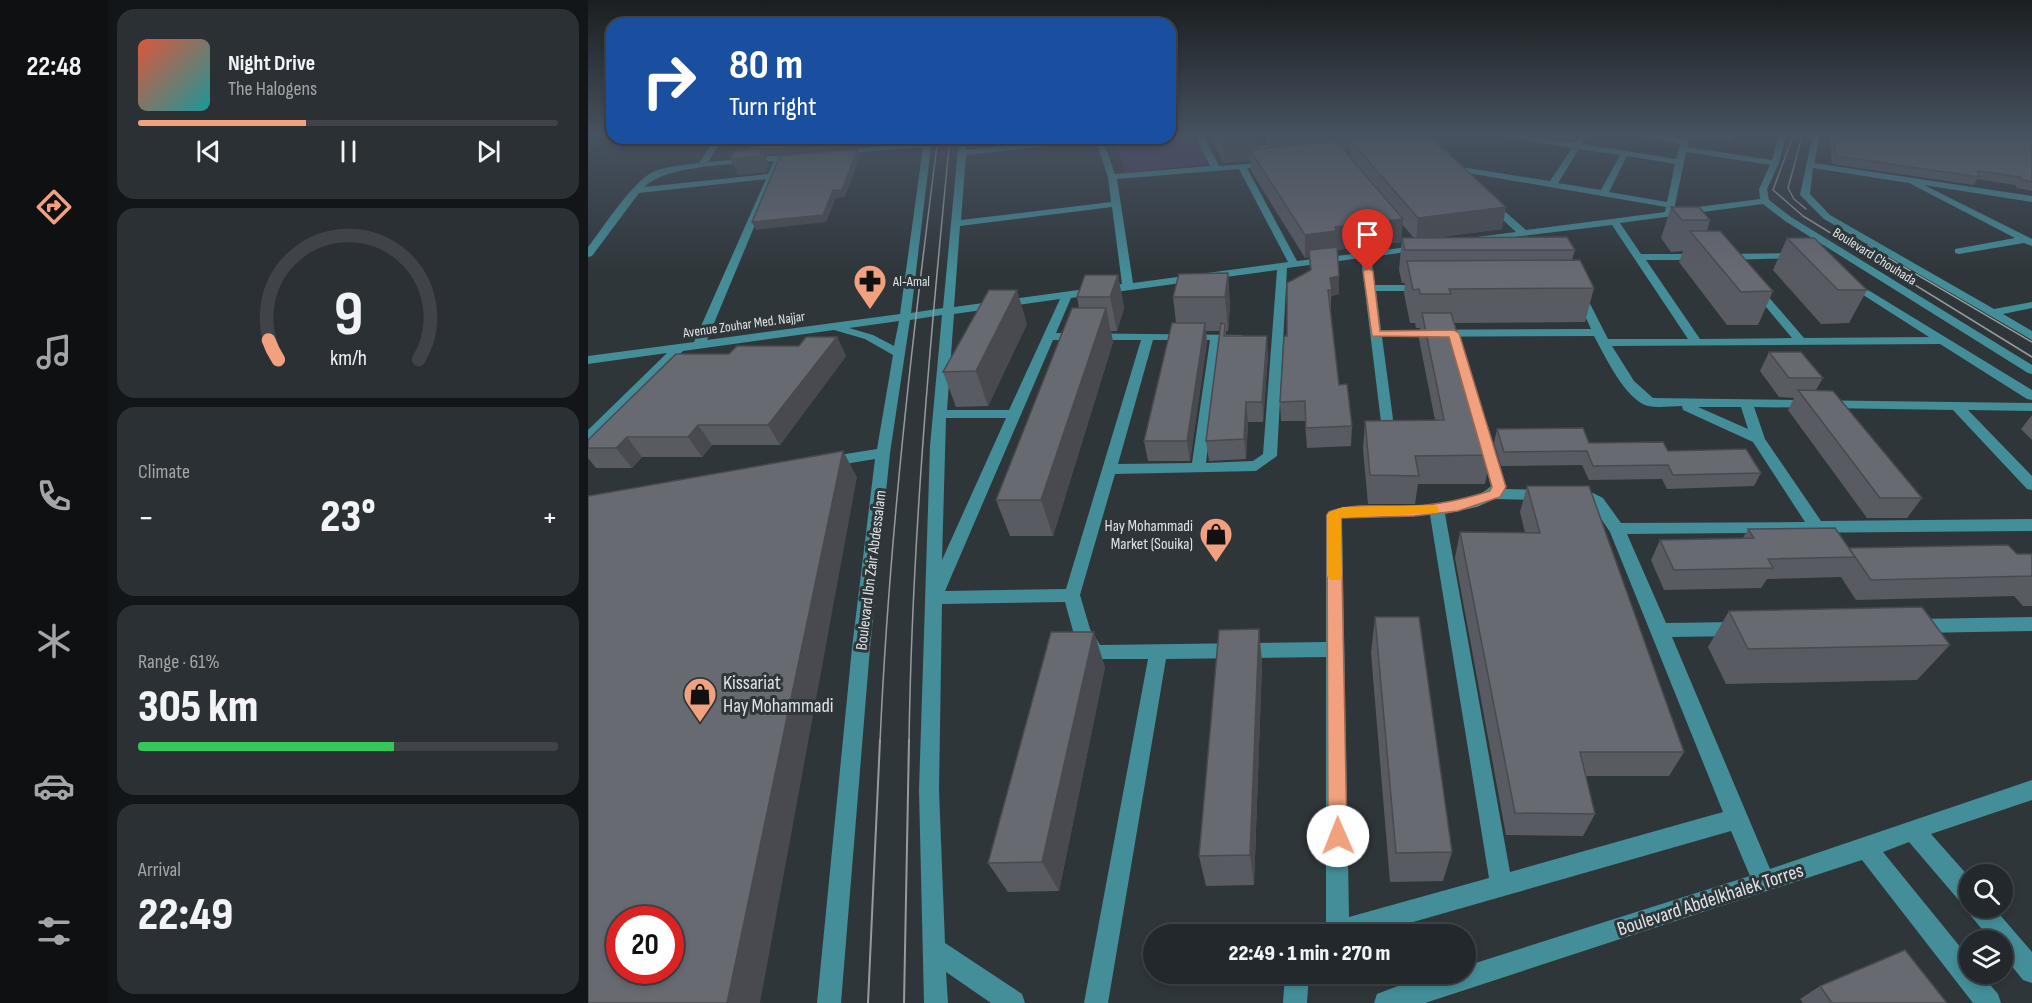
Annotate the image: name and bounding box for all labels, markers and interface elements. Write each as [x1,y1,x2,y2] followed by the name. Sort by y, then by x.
[729,40,803,91] text: 80 m
[630,42,708,120] icon: right
[228,50,315,77] text: Night Drive
[26,51,82,83] text: 22:48
[228,77,317,101] text: The Halogens
[729,91,816,123] text: Turn right
[192,135,225,168] icon: previous
[332,135,365,168] icon: pause
[472,135,505,168] icon: next
[33,186,75,228] icon: directions
[1342,209,1393,271] pin
[1351,218,1384,251] icon: arrive
[1830,224,1920,289] street label: Boulevard Chouhada
[852,263,888,310] pharmacy icon: Al-Amal
[892,273,930,290] place label: Al-Amal
[333,278,363,353] text: 9
[681,308,806,342] street label: Avenue Zouhar Med. Najjar
[33,331,75,373] icon: music
[329,346,367,371] text: km/h
[138,460,190,484] text: Climate
[33,475,75,517] icon: phone
[852,489,891,651] street label: Boulevard Ibn Zair Abdessalam
[320,490,376,545] text: 23°
[138,498,154,538] text: −
[542,498,558,538] text: +
[1198,516,1234,563] shop icon: Hay Mohammadi Market (Souika)
[1105,517,1193,554] place label: Hay Mohammadi Market (Souika)
[33,620,75,662] icon: climate
[138,650,220,674] text: Range · 61%
[723,671,834,718] place label: Kissariat Hay Mohammadi
[682,676,718,723] shop icon: Kissariat Hay Mohammadi
[138,680,258,735] text: 305 km
[33,765,75,807] icon: car
[1306,804,1370,868] position arrow
[138,858,181,882] text: Arrival
[1614,858,1806,941] street label: Boulevard Abdelkhalek Torres
[1959,864,2013,984] map controls
[1959,864,2013,918] button: search
[138,888,233,943] text: 22:49
[606,906,684,984] speed limit sign: 20
[33,910,75,952] icon: filters
[1959,930,2013,984] button: layers
[1229,940,1390,967] text: 22:49 · 1 min · 270 m

